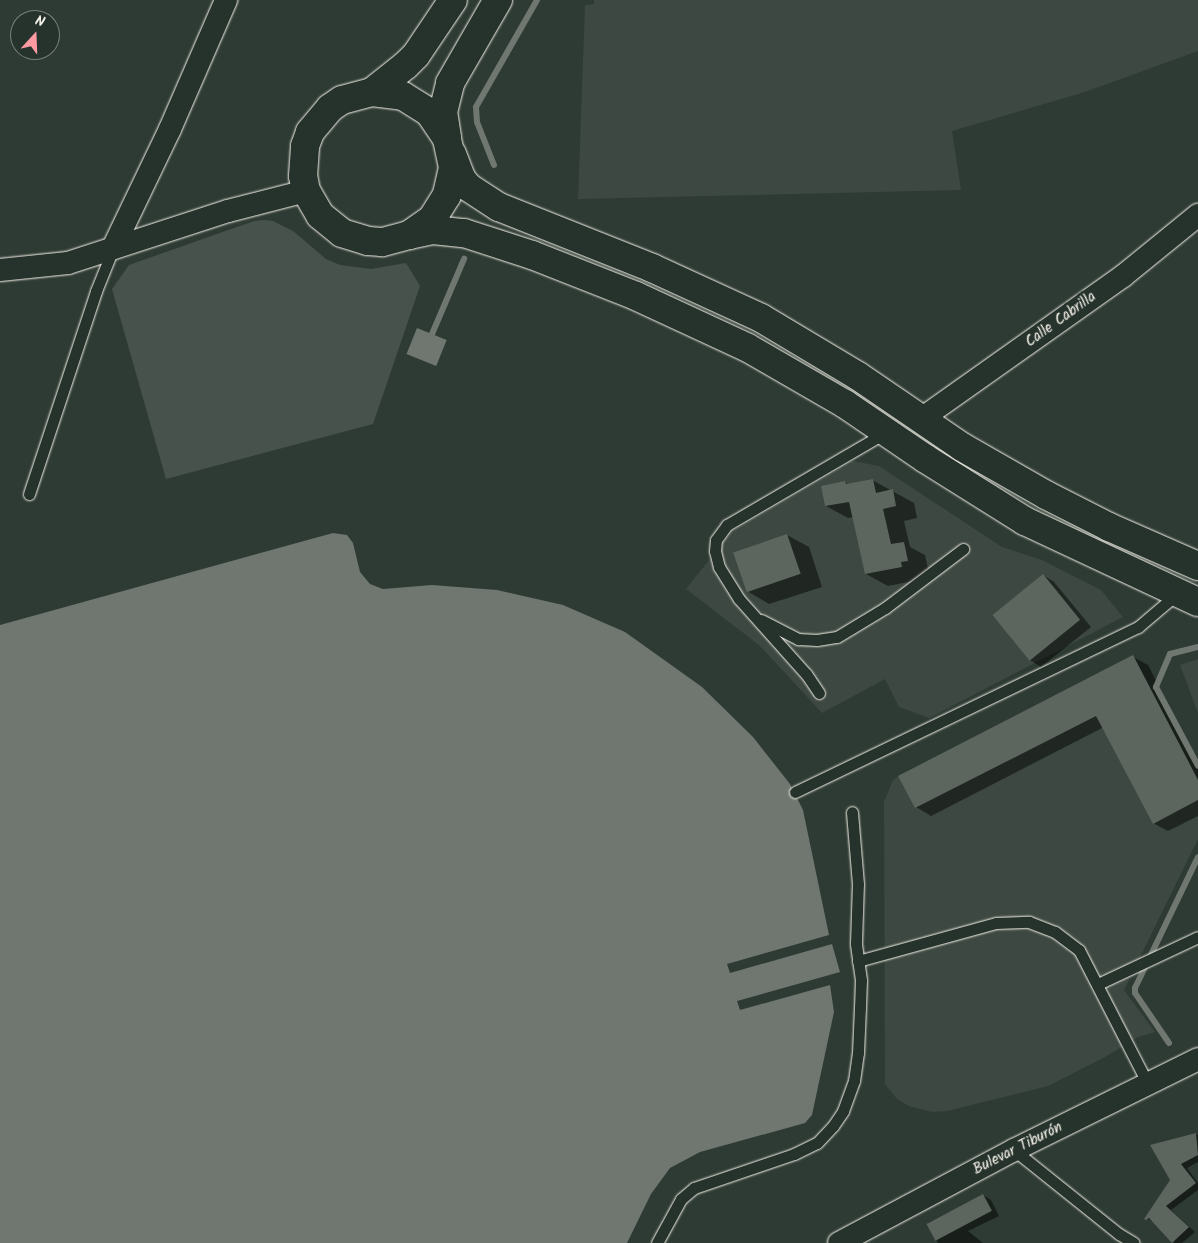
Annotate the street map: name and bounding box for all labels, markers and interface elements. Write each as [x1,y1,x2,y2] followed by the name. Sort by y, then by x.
[10,10,60,60] north arrow
[32,10,48,34] text: N
[1022,288,1100,352] street label: Calle Cabrilla
[970,1119,1066,1179] street label: Bulevar Tiburón

